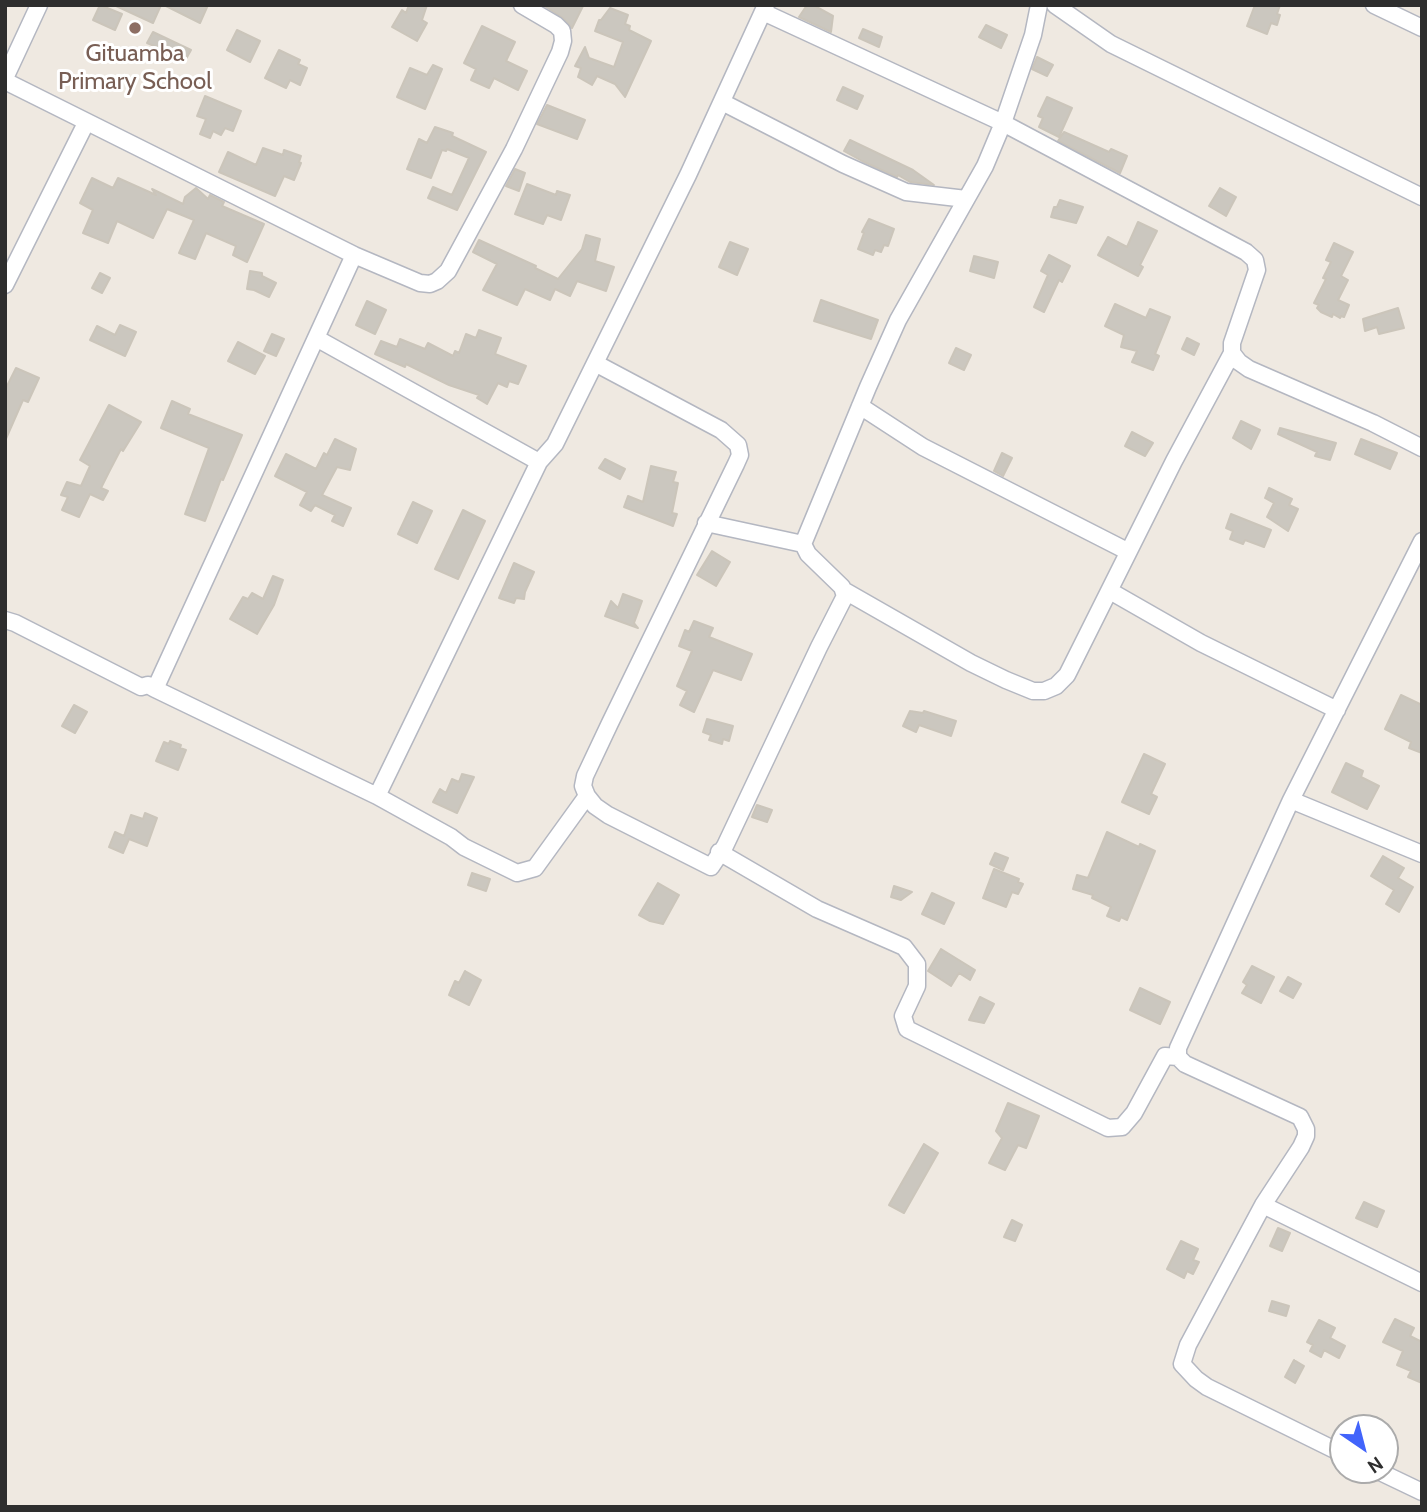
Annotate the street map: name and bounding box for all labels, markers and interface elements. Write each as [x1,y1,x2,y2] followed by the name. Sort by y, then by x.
[127,20,143,36] marker: Gituamba Primary School
[58,40,212,96] place label: Gituamba Primary School
[1329,1414,1399,1484] north arrow
[1363,1452,1387,1478] text: N

